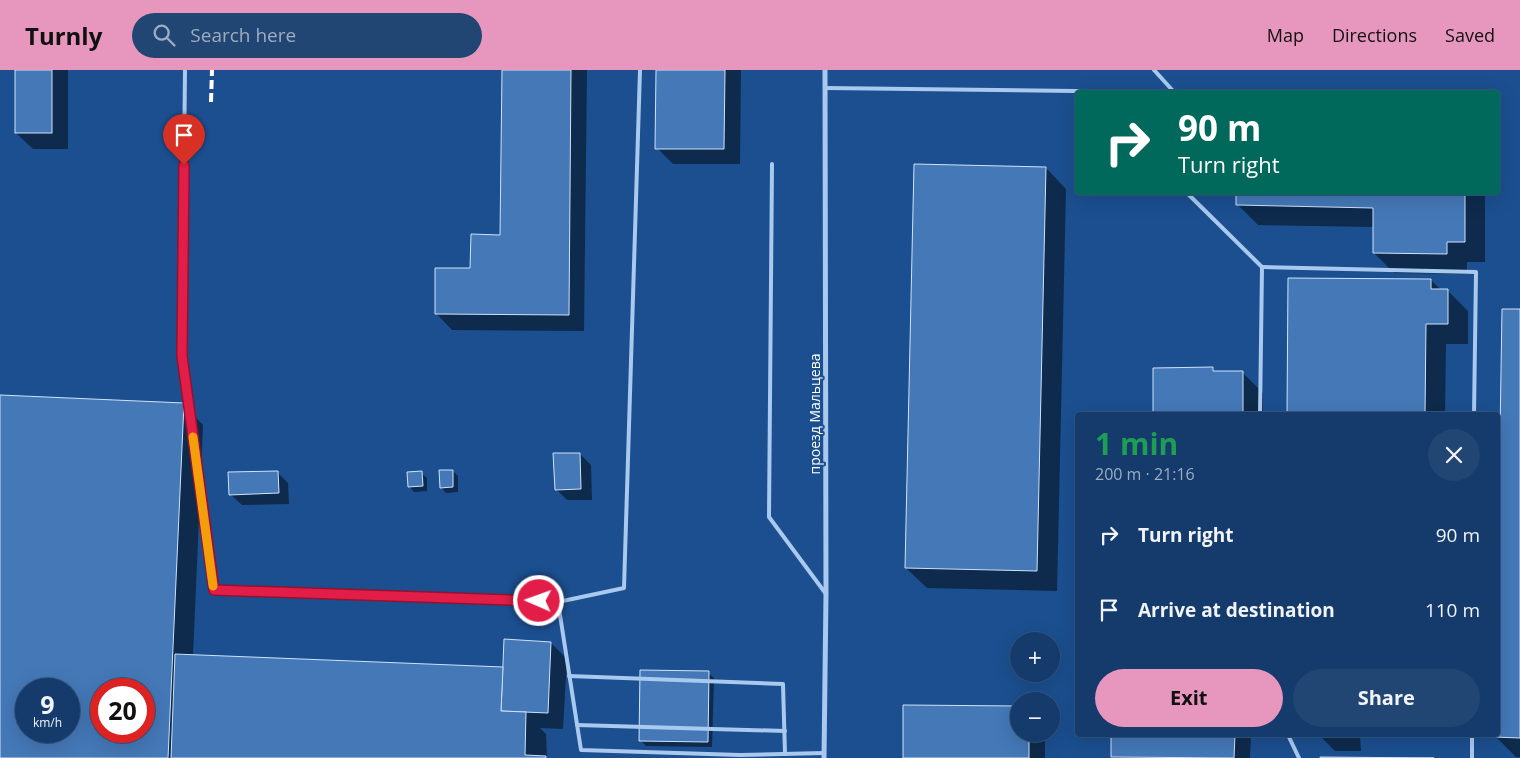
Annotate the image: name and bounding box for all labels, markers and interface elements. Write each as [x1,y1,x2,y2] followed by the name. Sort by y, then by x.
[132,13,482,58] search box
[25,19,102,52] text: Turnly
[150,21,178,49] icon: search
[190,22,296,48] text: Search here
[1267,23,1304,47] text: Map
[1332,23,1417,47] text: Directions
[1445,23,1495,47] text: Saved
[1178,104,1261,151] text: 90 m
[1095,110,1160,175] icon: right
[163,114,205,165] pin
[170,121,198,149] icon: arrive
[1178,149,1280,179] text: Turn right
[805,353,824,475] street label: проезд Мальцева
[1095,423,1178,464] text: 1 min
[1428,429,1480,481] button: close
[1095,463,1195,485] text: 200 m · 21:16
[1095,521,1123,549] icon: right
[1138,522,1233,548] text: Turn right
[1436,522,1480,548] text: 90 m
[512,574,564,626] position arrow
[1095,596,1123,624] icon: arrive
[1138,597,1335,623] text: Arrive at destination
[1425,597,1480,623] text: 110 m
[1010,632,1060,742] map controls
[1010,632,1060,682] button: +
[1095,669,1283,727] button: Exit
[1293,669,1480,727] button: Share
[90,678,155,743] speed limit sign: 20
[40,687,55,721] text: 9
[1010,692,1060,742] button: −
[33,714,62,731] text: km/h

